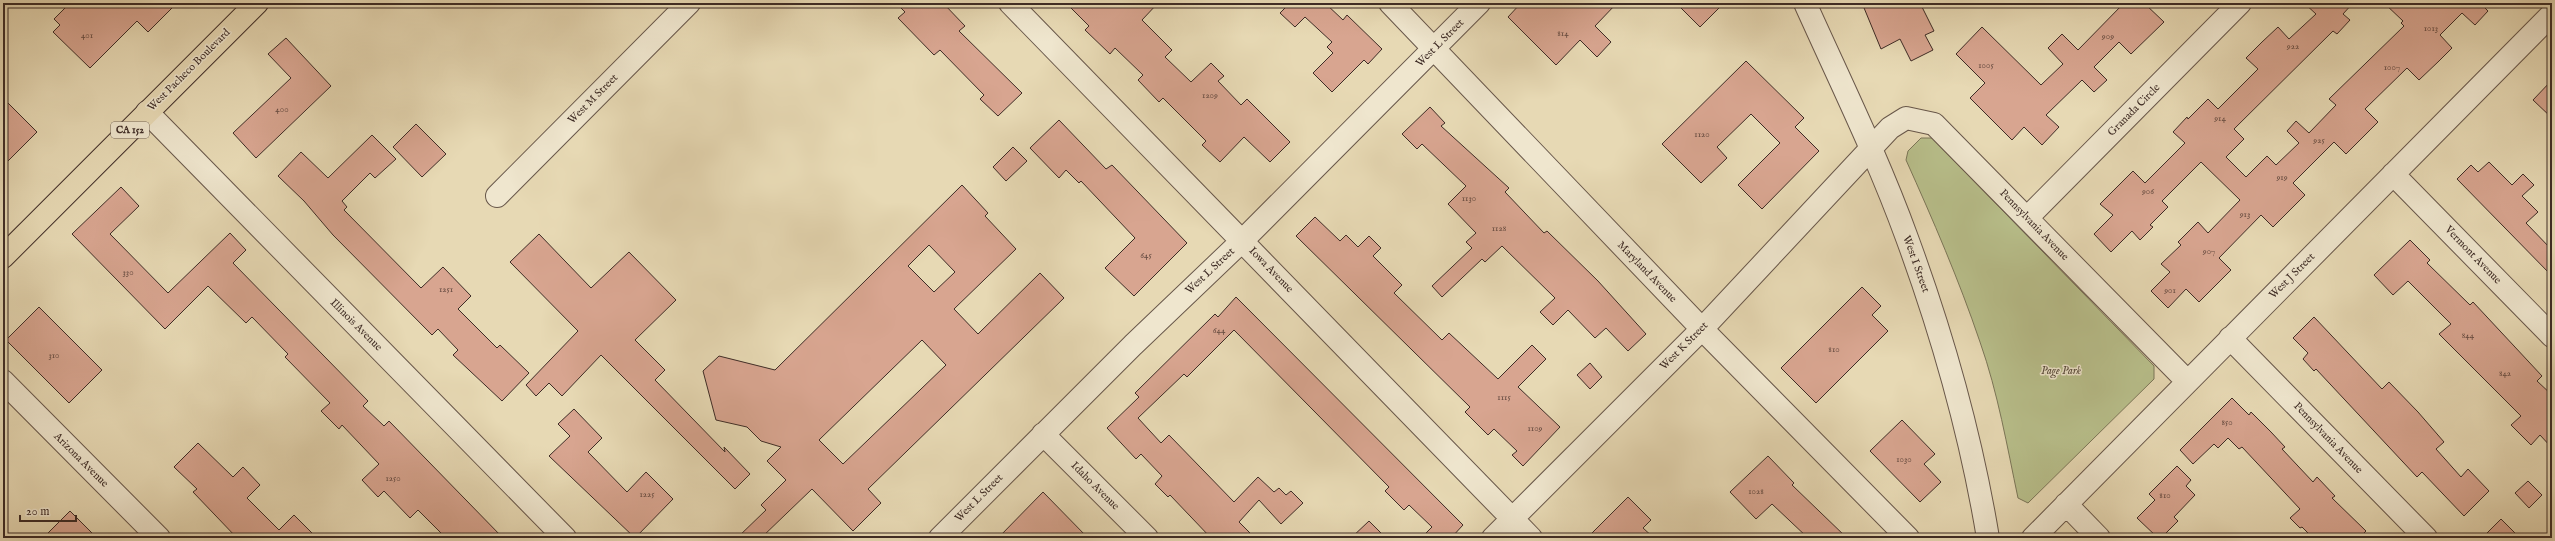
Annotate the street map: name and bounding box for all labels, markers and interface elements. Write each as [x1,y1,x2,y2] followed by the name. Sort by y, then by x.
[1413,16,1467,70] street label: West L Street
[2424,23,2438,34] house number: 1013
[145,26,233,114] street label: West Pacheco Boulevard
[1557,28,1569,39] house number: 814
[81,30,93,41] house number: 401
[2101,31,2114,42] house number: 909
[2286,41,2299,52] house number: 922
[1978,60,1994,71] house number: 1005
[2384,62,2400,73] house number: 1007
[565,71,621,127] street label: West M Street
[2105,81,2163,139] street label: Granada Circle
[1202,90,1218,101] house number: 1209
[275,104,289,115] house number: 400
[2213,113,2226,124] house number: 914
[111,122,149,138] road number: CA 152
[1694,129,1710,140] house number: 1120
[2312,135,2325,146] house number: 925
[2275,172,2288,183] house number: 919
[1996,186,2072,264] street label: Pennsylvania Avenue
[2141,186,2154,197] house number: 906
[1462,193,1476,204] house number: 1130
[2239,209,2250,220] house number: 913
[2441,222,2504,287] street label: Vermont Avenue
[1492,223,1507,234] house number: 1128
[1899,234,1933,295] street label: West I Street
[1614,238,1680,306] street label: Maryland Avenue
[1182,244,1238,297] street label: West L Street
[1246,244,1296,296] street label: Iowa Avenue
[2202,246,2215,257] house number: 907
[1140,250,1152,261] house number: 645
[2266,250,2318,302] street label: West J Street
[122,267,134,278] house number: 330
[439,284,453,295] house number: 1251
[2163,285,2176,296] house number: 901
[327,296,385,354] street label: Illinois Avenue
[1657,319,1711,373] street label: West K Street
[1213,325,1226,336] house number: 644
[2462,330,2475,341] house number: 844
[1828,344,1840,355] house number: 810
[48,350,60,361] house number: 310
[2041,364,2082,379] park label: Page Park
[2499,368,2511,379] house number: 842
[1497,392,1511,403] house number: 1115
[2290,399,2366,477] street label: Pennsylvania Avenue
[2221,417,2233,428] house number: 850
[1527,423,1543,434] house number: 1109
[50,429,111,490] street label: Arizona Avenue
[1896,454,1912,465] house number: 1030
[1068,459,1122,513] street label: Idaho Avenue
[952,471,1006,525] street label: West L Street
[385,473,401,484] house number: 1250
[1748,486,1764,497] house number: 1028
[639,489,655,500] house number: 1225
[2159,490,2171,501] house number: 810
[20,497,76,523] scale bar
[26,504,49,519] text: 20 m

